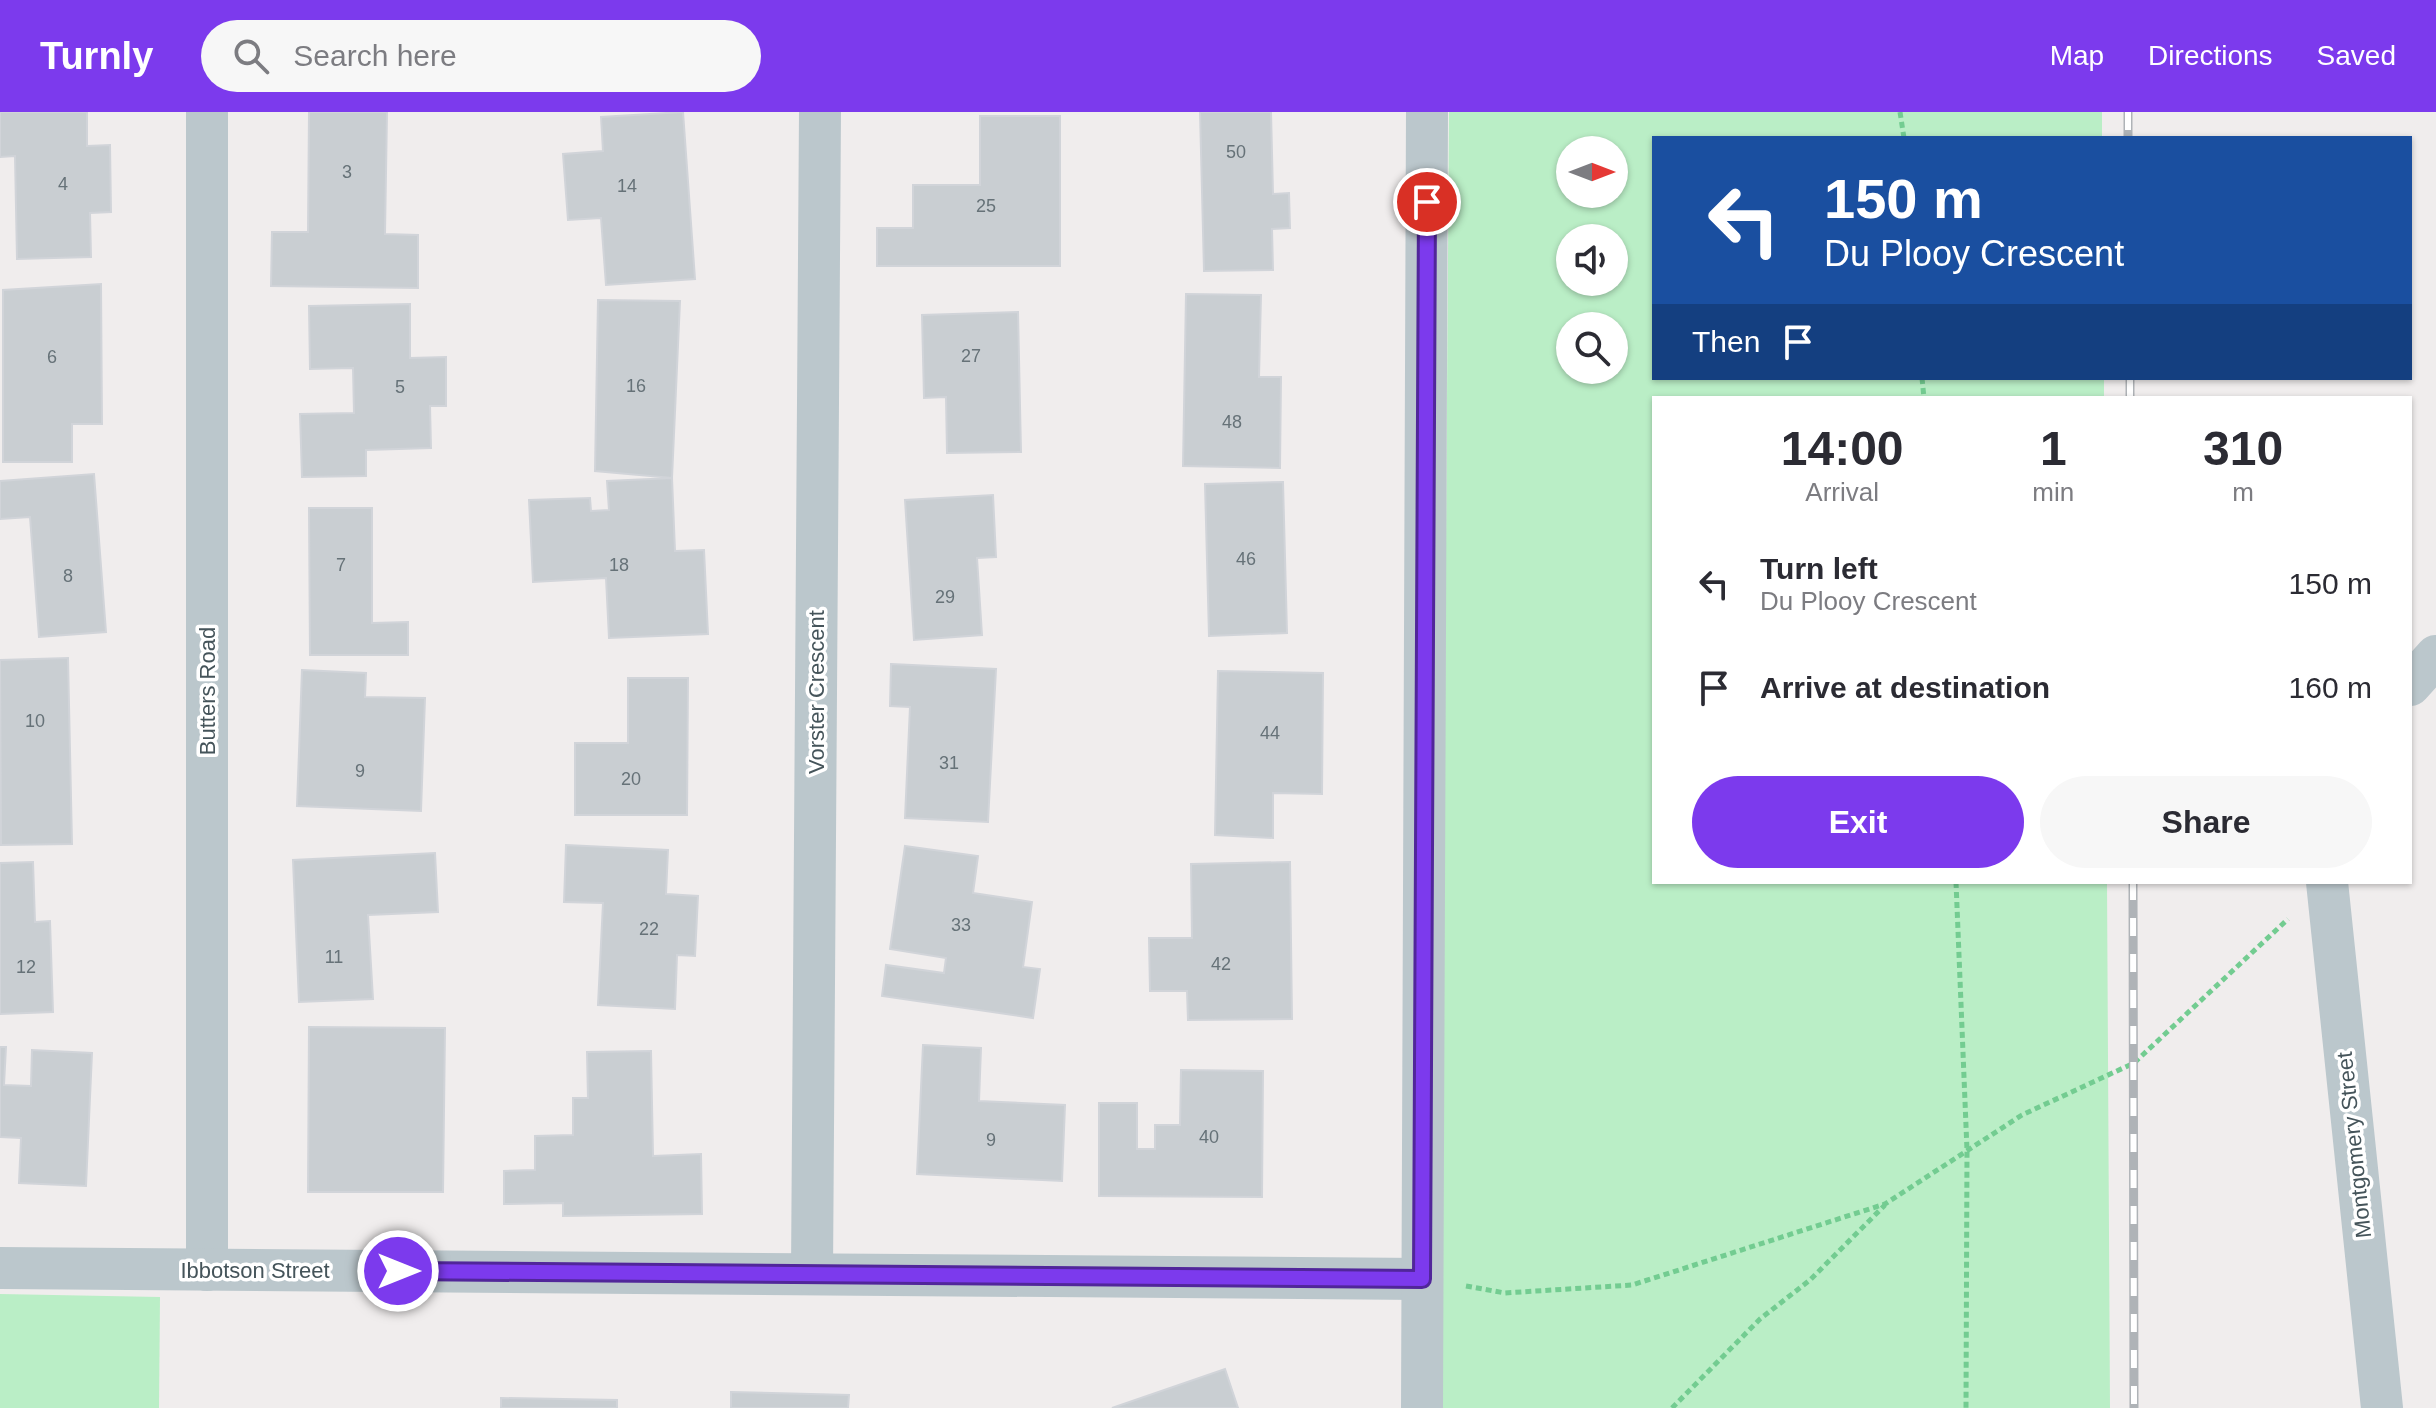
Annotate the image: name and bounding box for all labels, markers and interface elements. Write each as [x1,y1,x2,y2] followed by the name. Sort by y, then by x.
[201,20,761,92] search box
[229,34,273,78] icon: search
[40,35,153,77] text: Turnly
[293,39,457,72] text: Search here
[2050,40,2104,71] text: Map
[2148,40,2273,71] text: Directions
[2317,40,2396,71] text: Saved
[1556,136,1628,208] north arrow
[1556,136,1628,384] map controls
[1226,142,1246,162] house number: 50
[342,162,352,182] house number: 3
[1824,167,1983,230] text: 150 m
[1393,168,1461,236] pin
[1692,168,1796,272] icon: left
[58,174,68,194] house number: 4
[617,176,637,196] house number: 14
[1405,180,1449,224] icon: arrive
[976,196,996,216] house number: 25
[1556,224,1628,296] button: sound
[1824,233,2124,274] text: Du Plooy Crescent
[1556,312,1628,384] button: search
[1776,320,1820,364] icon: arrive
[1692,325,1760,358] text: Then
[961,346,981,366] house number: 27
[47,347,57,367] house number: 6
[626,376,646,396] house number: 16
[395,377,405,397] house number: 5
[1222,412,1242,432] house number: 48
[1781,422,1904,475] text: 14:00
[2040,422,2067,475] text: 1
[2203,422,2283,475] text: 310
[1805,477,1879,507] text: Arrival
[2032,477,2074,507] text: min
[2232,477,2254,507] text: m
[1236,549,1256,569] house number: 46
[1760,552,1878,585] text: Turn left
[336,555,346,575] house number: 7
[609,555,629,575] house number: 18
[1692,562,1736,606] icon: left
[63,566,73,586] house number: 8
[2289,567,2372,600] text: 150 m
[1760,586,1977,616] text: Du Plooy Crescent
[935,587,955,607] house number: 29
[804,610,829,774] street label: Vorster Crescent
[195,627,220,755] street label: Butters Road
[1692,666,1736,710] icon: arrive
[1760,671,2050,704] text: Arrive at destination
[2289,671,2372,704] text: 160 m
[25,711,45,731] house number: 10
[1260,723,1280,743] house number: 44
[939,753,959,773] house number: 31
[355,761,365,781] house number: 9
[621,769,641,789] house number: 20
[1692,776,2024,868] button: Exit
[2040,776,2372,868] button: Share
[951,915,971,935] house number: 33
[639,919,659,939] house number: 22
[325,947,343,967] house number: 11
[1211,954,1231,974] house number: 42
[16,957,36,977] house number: 12
[2332,1051,2376,1239] street label: Montgomery Street
[1199,1127,1219,1147] house number: 40
[986,1130,996,1150] house number: 9
[356,1229,440,1313] position arrow
[180,1258,330,1283] street label: Ibbotson Street

